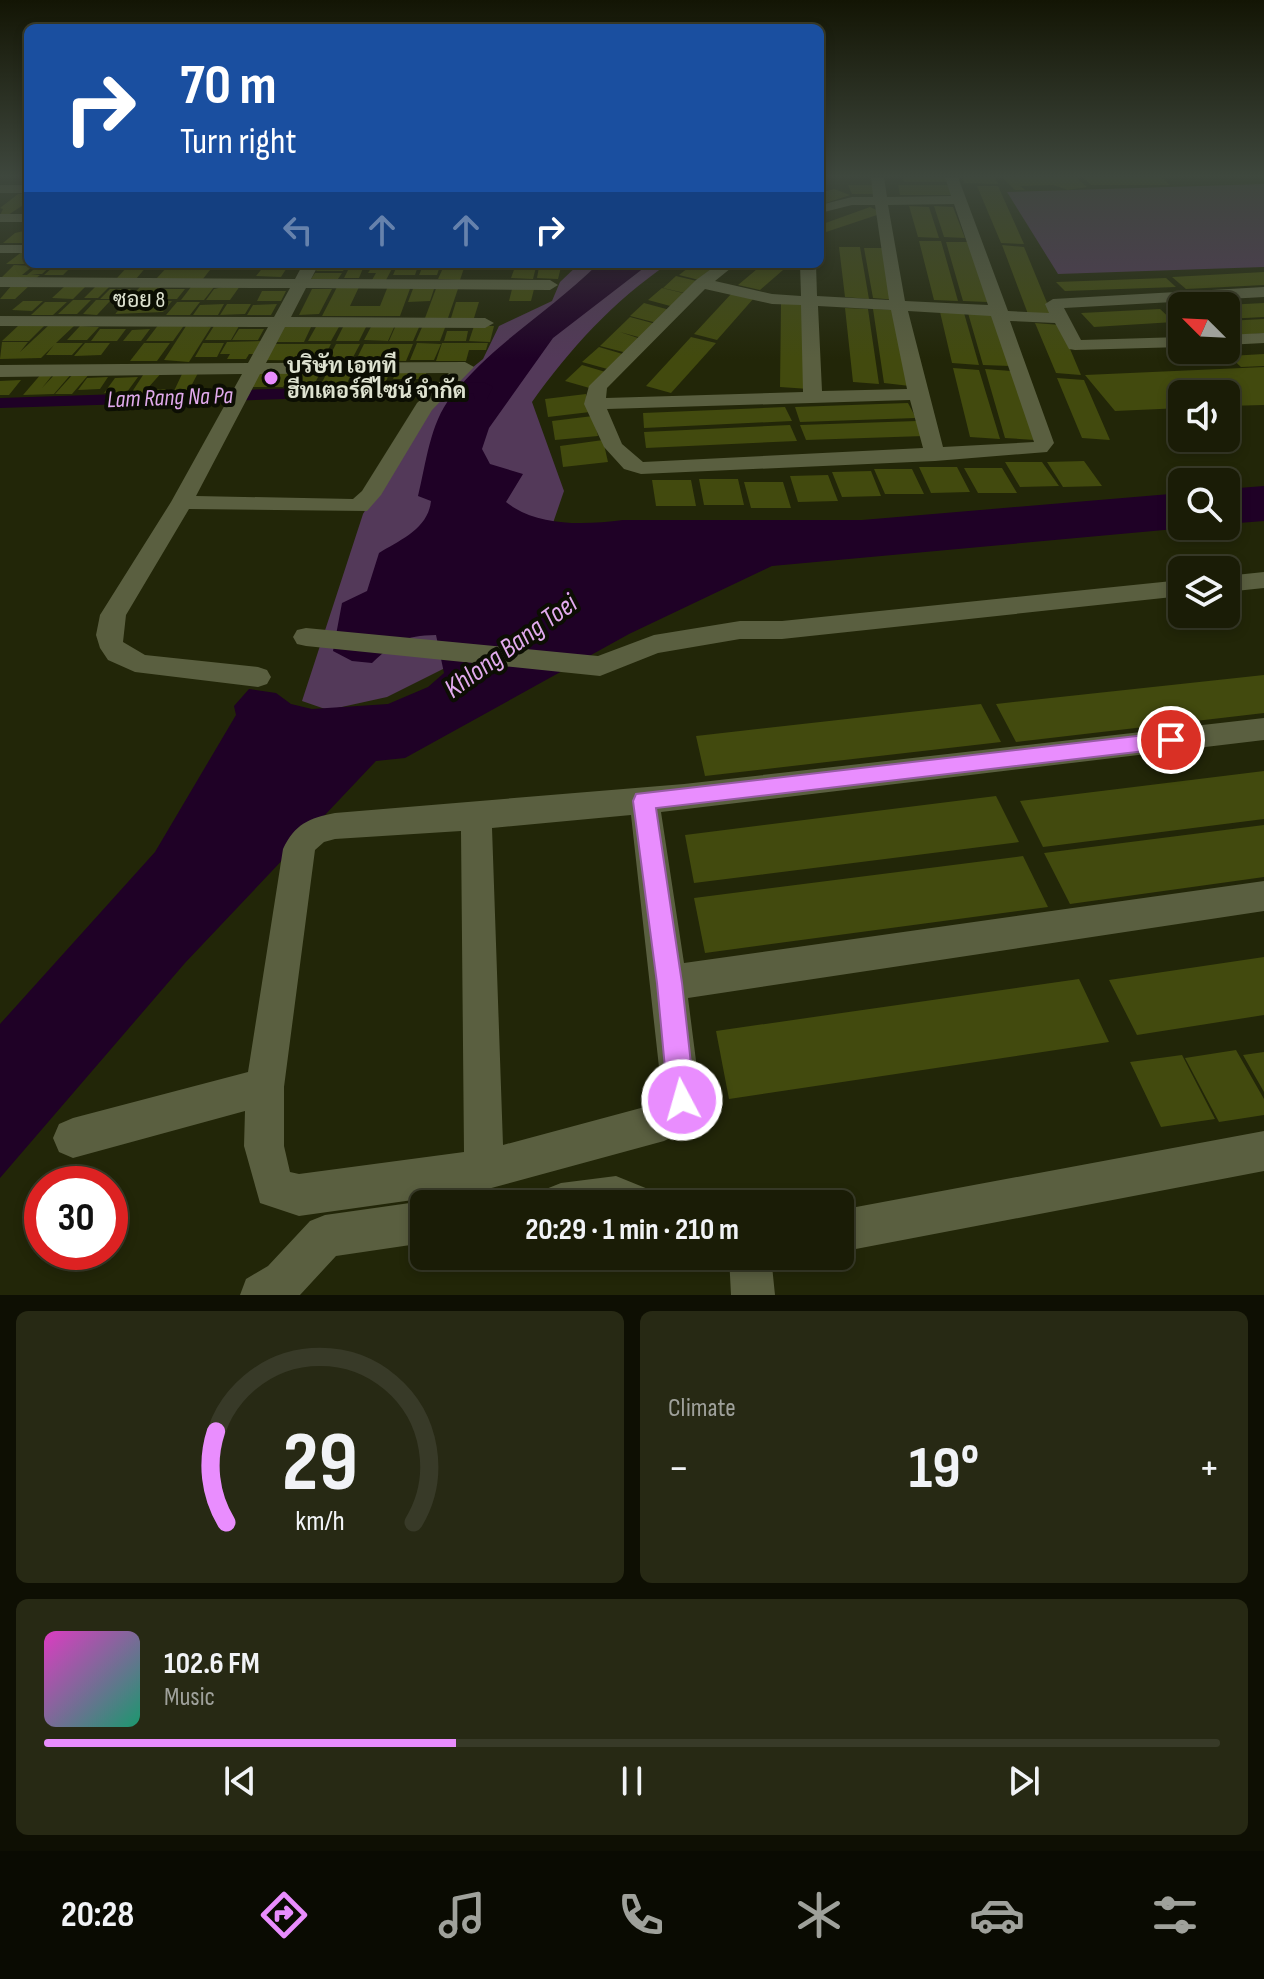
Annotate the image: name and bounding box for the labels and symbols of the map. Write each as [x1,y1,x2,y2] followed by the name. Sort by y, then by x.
[113,287,165,314] street label: ซอย 8
[1168,292,1240,364] north arrow
[287,351,466,405] place label: บริษัท เอทูที ฮีทเตอร์ดีไซน์ จำกัด
[262,369,280,387] marker: บริษัท เอทูที ฮีทเตอร์ดีไซน์ จำกัด
[107,381,234,414] water label: Lam Rang Na Pa
[438,587,584,705] water label: Khlong Bang Toei
[1137,706,1205,774] pin
[640,1058,724,1142] position arrow
[24,1166,128,1270] speed limit sign: 30

